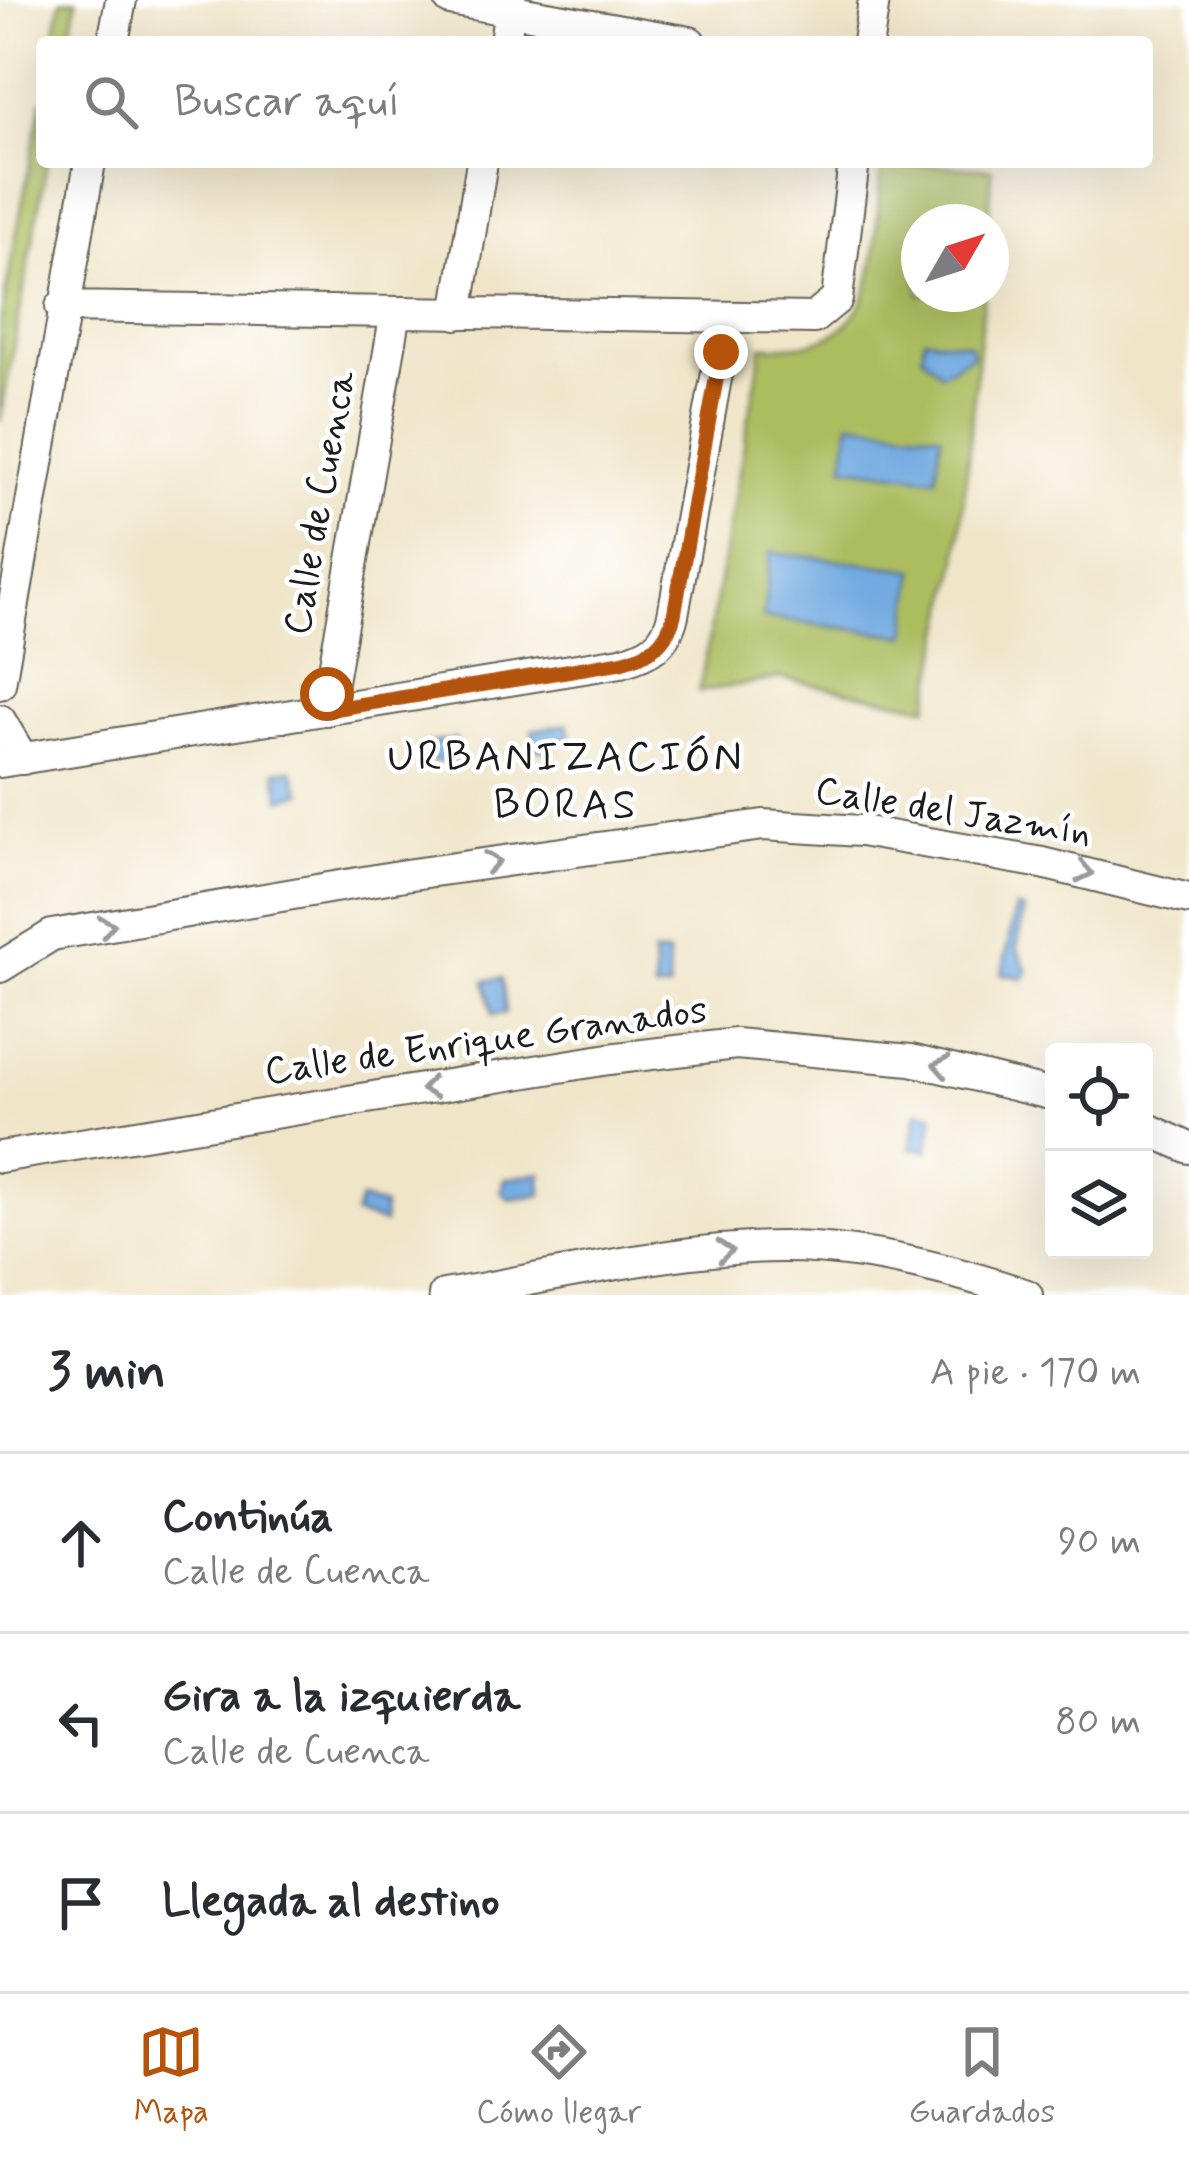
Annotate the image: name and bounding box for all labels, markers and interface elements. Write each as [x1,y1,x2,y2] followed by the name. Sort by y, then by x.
[36,36,1153,168] search box
[78,69,144,135] icon: search
[174,73,400,132] text: Buscar aquí
[901,204,1009,312] north arrow
[694,325,748,379] route end
[273,366,369,639] street label: Calle de Cuenca
[300,667,354,721] route start
[387,731,745,834] district label: URBANIZACIÓN BORAS
[811,766,1095,860] street label: Calle del Jazmín
[482,850,502,876] one-way arrow
[1075,858,1095,883] one-way arrow
[97,914,117,939] one-way arrow
[261,986,711,1098] street label: Calle de Enrique Granados
[1045,1043,1153,1259] map controls
[1045,1043,1153,1151] button: locate
[931,1054,951,1080] one-way arrow
[419,1074,439,1100] one-way arrow
[1045,1151,1153,1259] button: layers
[716,1239,735,1264] one-way arrow
[48,1340,166,1406] text: 3 min
[930,1348,1141,1399] text: A pie · 170 m
[162,1488,333,1547] text: Continúa
[48,1510,114,1576] icon: ahead
[1058,1517,1141,1568] text: 90 m
[162,1547,429,1598] text: Calle de Cuenca
[162,1668,520,1727] text: Gira a la izquierda
[48,1690,114,1756] icon: left
[1055,1697,1141,1748] text: 80 m
[162,1727,429,1778] text: Calle de Cuenca
[48,1870,114,1936] icon: arrive
[162,1873,499,1932] text: Llegada al destino
[134,2019,209,2135] tab: Mapa
[476,2019,641,2135] tab: Cómo llegar
[909,2019,1055,2135] tab: Guardados

